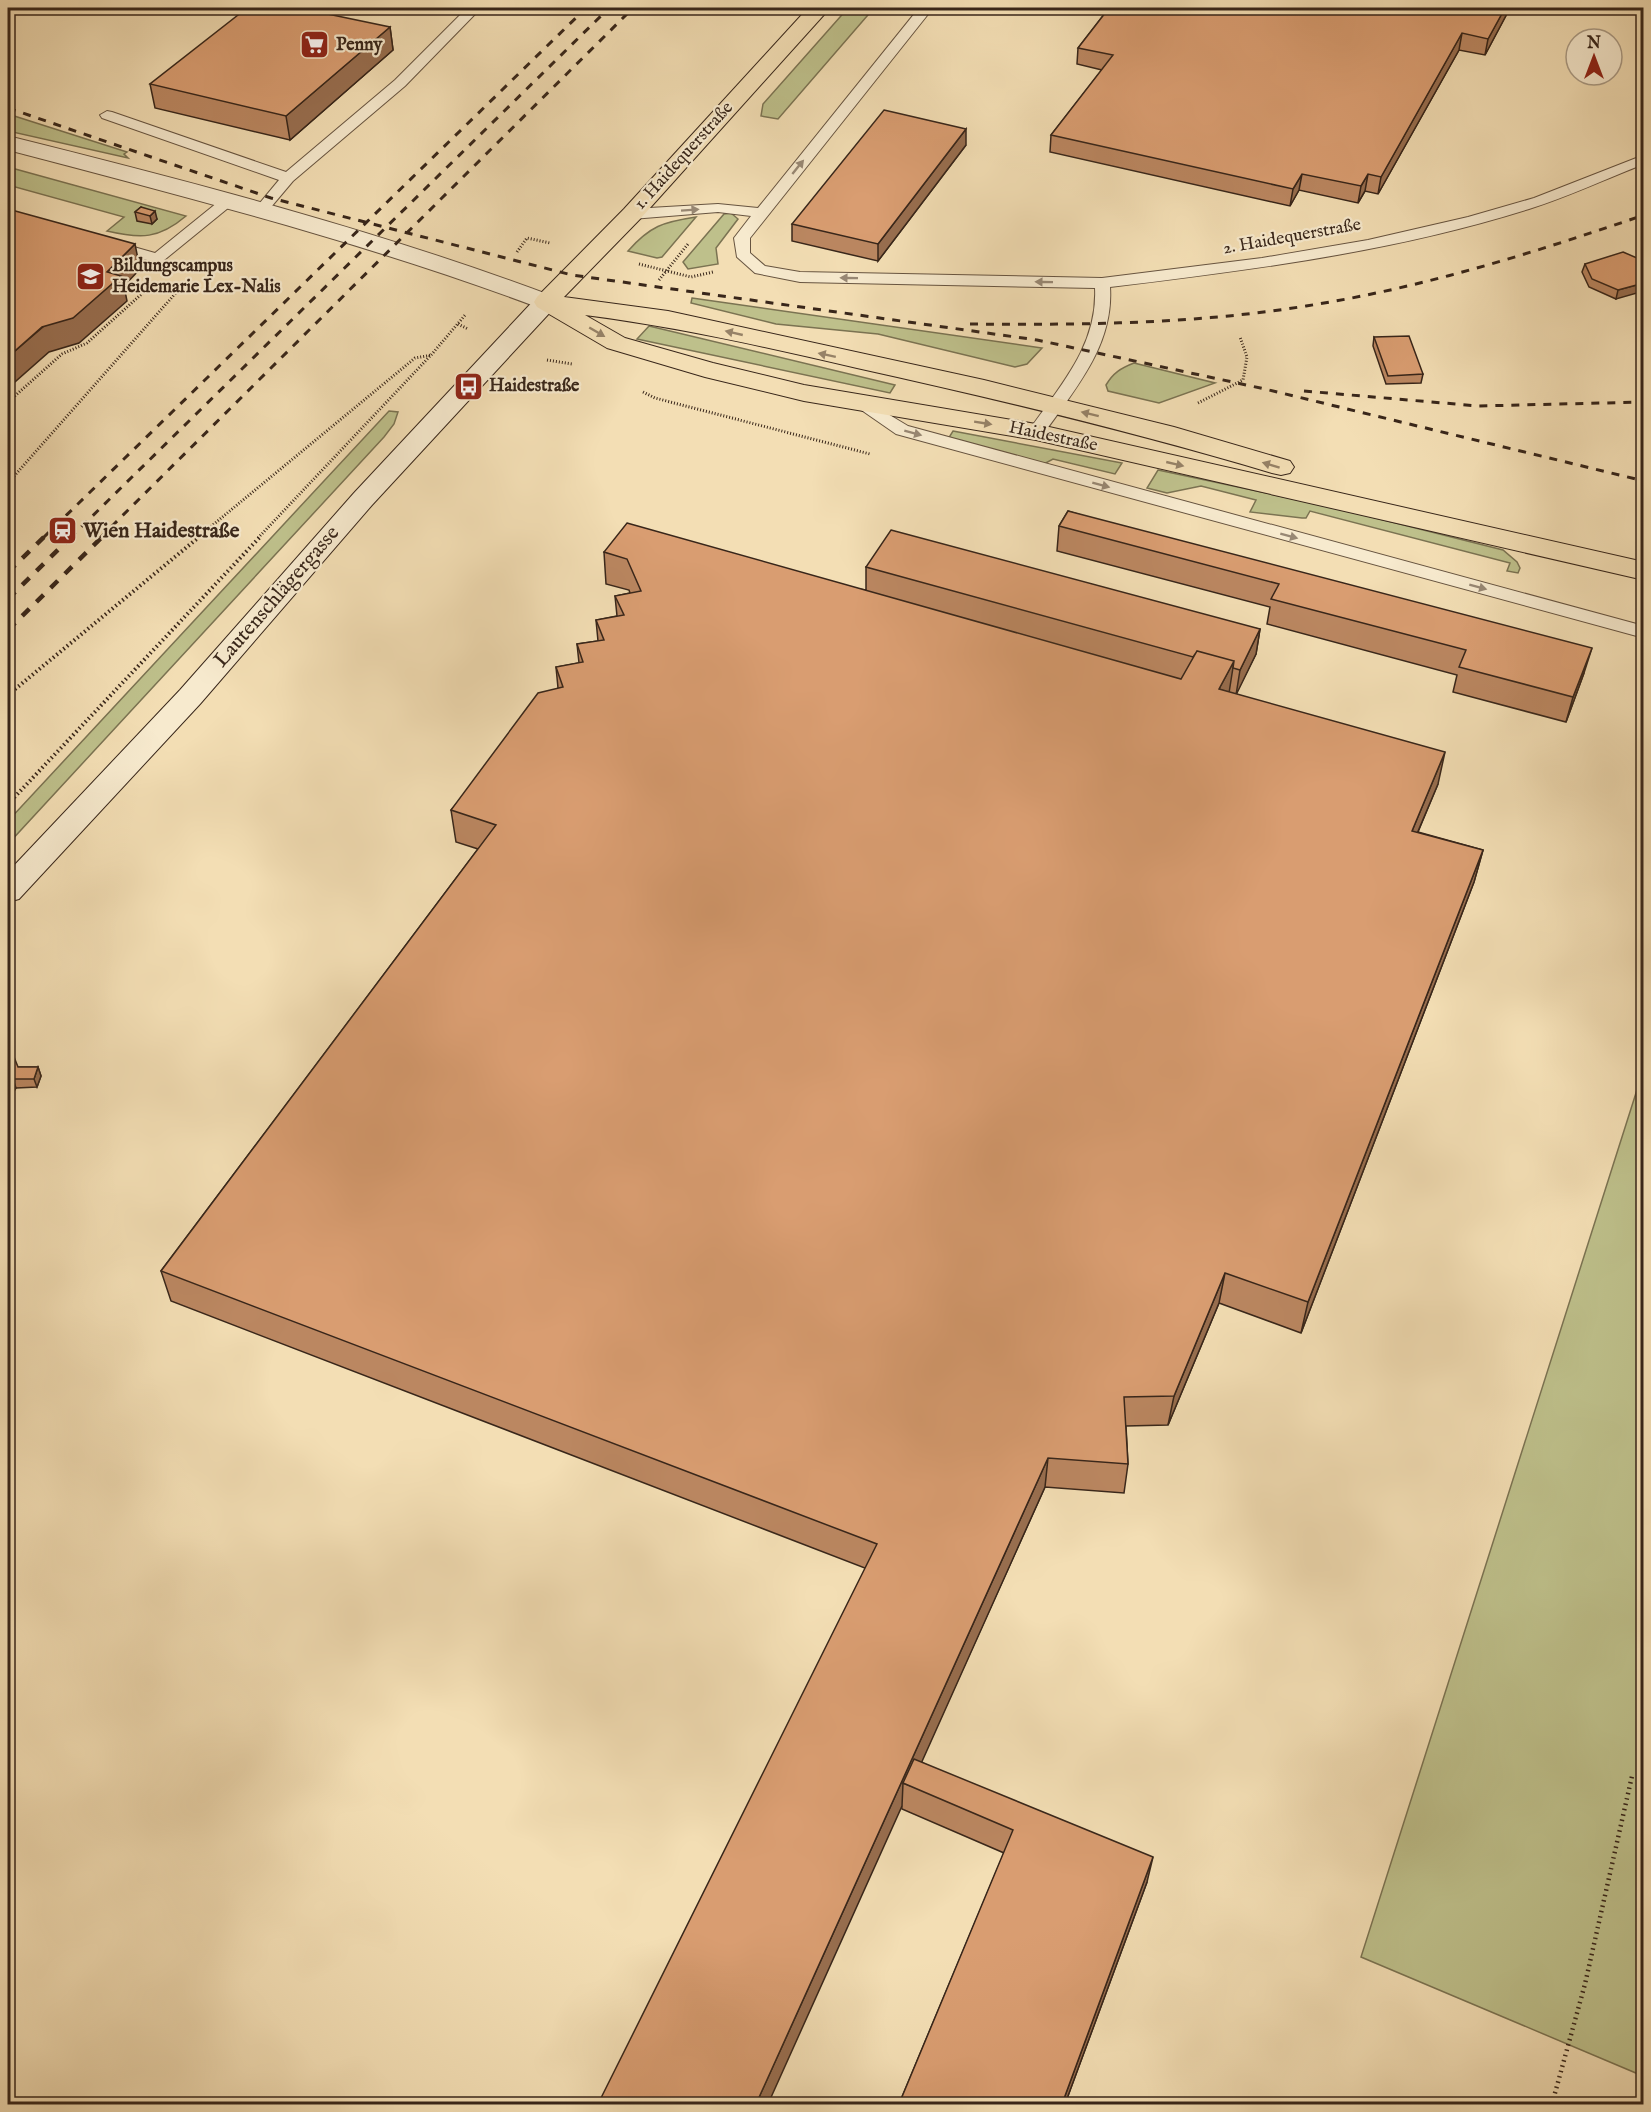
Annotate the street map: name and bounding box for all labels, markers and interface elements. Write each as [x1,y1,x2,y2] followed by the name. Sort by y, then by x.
[1564,27,1624,87] north arrow
[299,29,331,61] supermarket icon: Penny
[336,34,383,57] place label: Penny
[1586,34,1601,54] text: N
[629,97,739,215] street label: 1. Haidequerstraße
[792,159,805,175] one-way arrow
[681,205,700,215] one-way arrow
[1221,214,1363,260] street label: 2. Haidequerstraße
[112,255,281,299] place label: Bildungscampus Heidemarie Lex-Nalis
[75,260,107,292] school or university icon: Bildungscampus Heidemarie Lex-Nalis
[839,273,858,283] one-way arrow
[1034,277,1053,287] one-way arrow
[589,326,605,337] one-way arrow
[725,328,743,338] one-way arrow
[818,350,837,359] one-way arrow
[452,370,484,402] bus stop icon: Haidestraße
[489,375,580,398] place label: Haidestraße
[1080,408,1099,418] one-way arrow
[1006,416,1100,458] street label: Haidestraße
[974,419,993,428] one-way arrow
[904,429,922,439] one-way arrow
[1262,459,1281,469] one-way arrow
[1166,460,1185,469] one-way arrow
[1092,481,1110,490] one-way arrow
[46,515,78,547] station icon: Wien Haidestraße
[82,518,240,545] place label: Wien Haidestraße
[208,520,346,673] street label: Lautenschlägergasse
[1281,532,1299,541] one-way arrow
[1469,583,1487,592] one-way arrow

